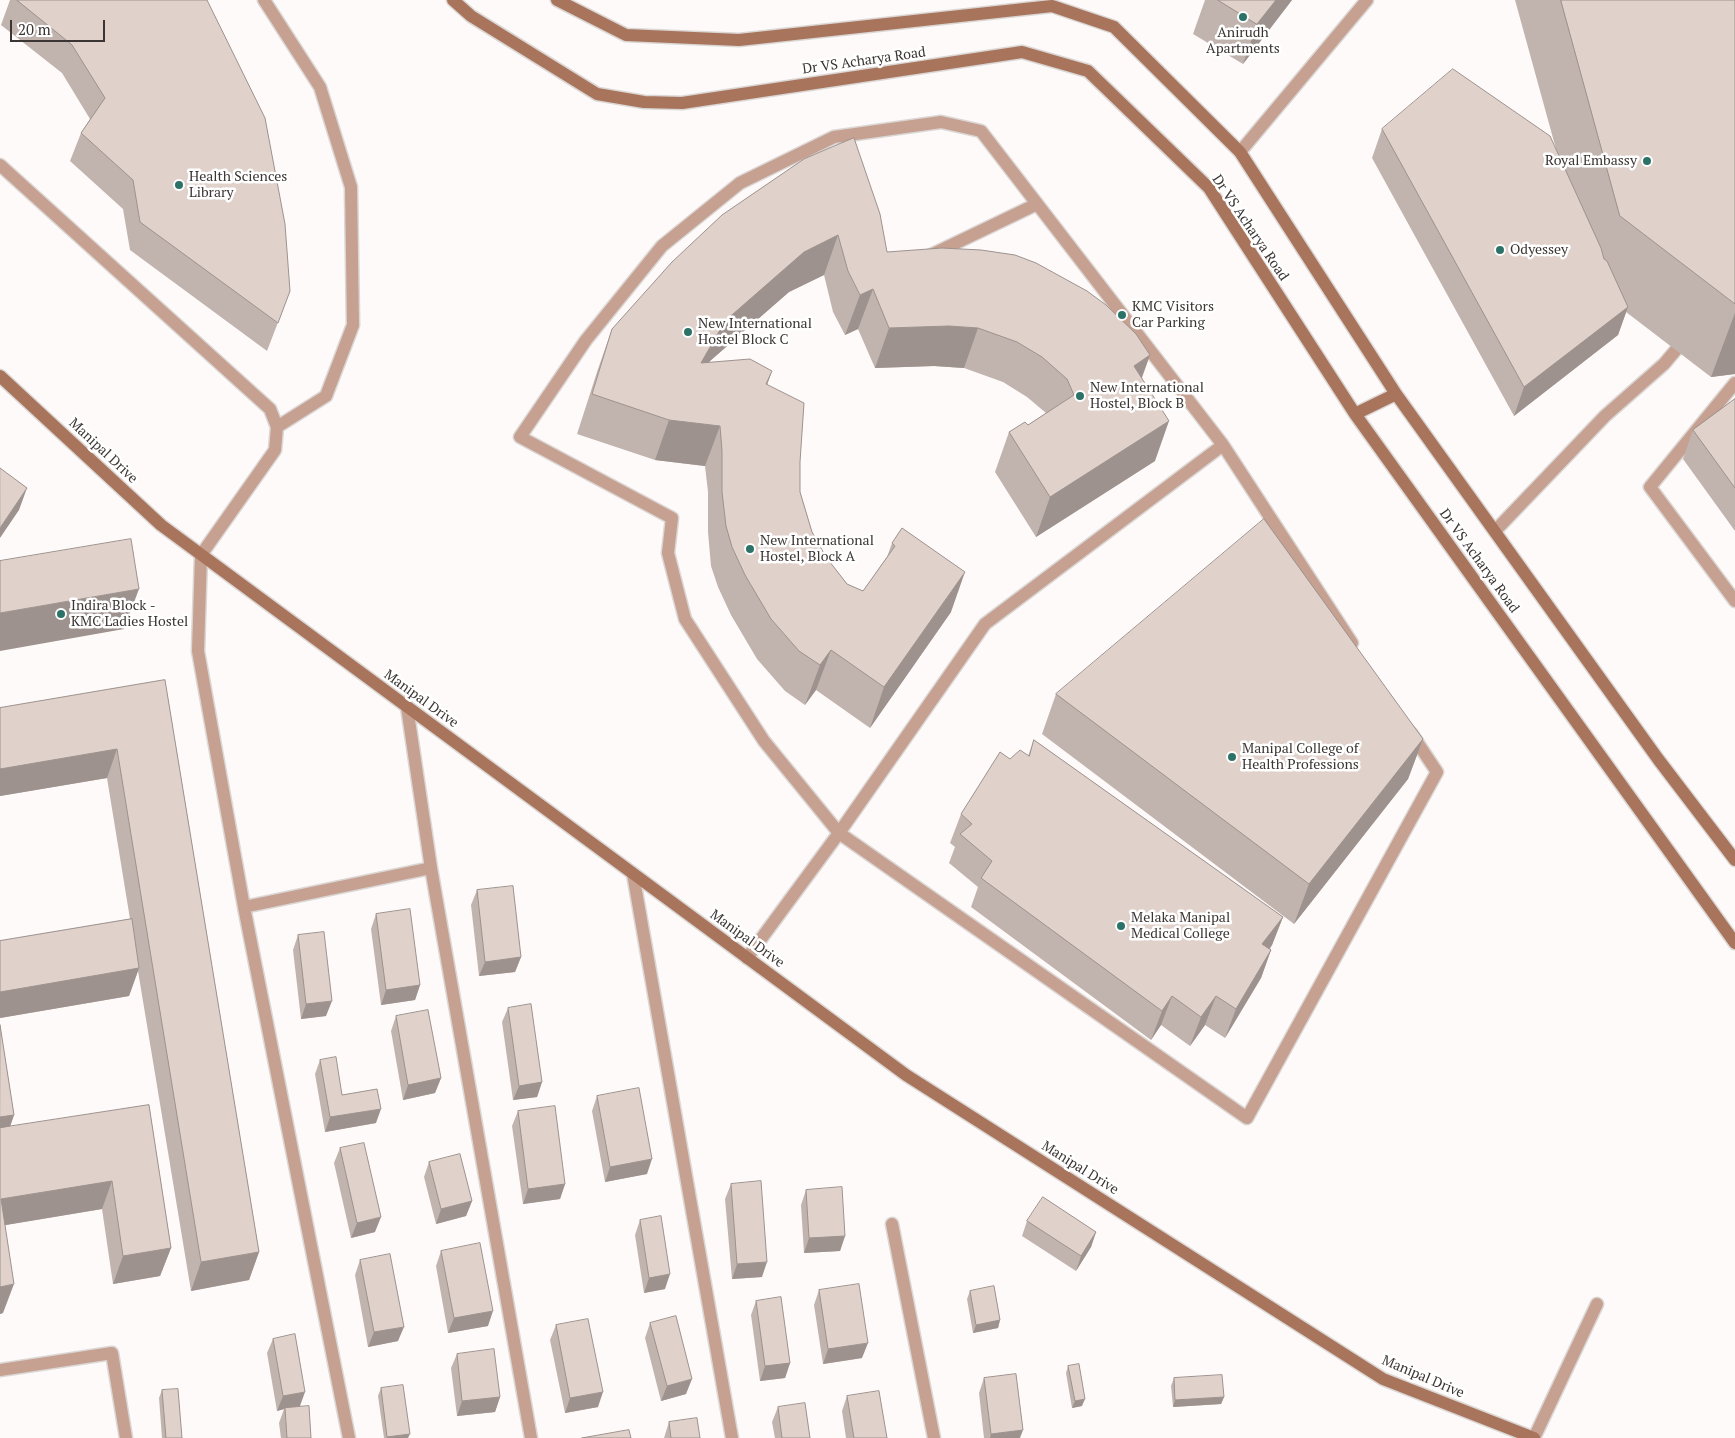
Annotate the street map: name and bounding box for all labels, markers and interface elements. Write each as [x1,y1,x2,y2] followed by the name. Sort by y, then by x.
[12,10,108,42] scale bar
[1237,11,1249,23] marker: Anirudh Apartments
[18,19,51,39] text: 20 m
[1206,25,1280,58] place label: Anirudh Apartments
[801,44,927,78] street label: Dr VS Acharya Road
[1545,153,1637,169] place label: Royal Embassy
[1641,155,1653,167] marker: Royal Embassy
[189,169,287,202] place label: Health Sciences Library
[1208,172,1292,284] street label: Dr VS Acharya Road
[173,179,185,191] marker: Health Sciences Library
[1510,242,1568,258] place label: Odyessey
[1494,244,1506,256] marker: Odyessey
[1132,299,1214,332] place label: KMC Visitors Car Parking
[1116,309,1128,321] marker: KMC Visitors Car Parking
[698,316,812,348] place label: New International Hostel Block C
[682,326,694,338] marker: New International Hostel Block C
[1090,380,1204,412] place label: New International Hostel, Block B
[1074,390,1086,402] marker: New International Hostel, Block B
[65,415,141,487] street label: Manipal Drive
[1436,506,1522,616] street label: Dr VS Acharya Road
[760,533,874,566] place label: New International Hostel, Block A
[744,543,756,555] marker: New International Hostel, Block A
[71,598,188,630] place label: Indira Block - KMC Ladies Hostel
[55,608,67,620] marker: Indira Block - KMC Ladies Hostel
[381,666,461,732] street label: Manipal Drive
[1242,741,1359,774] place label: Manipal College of Health Professions
[1226,751,1238,763] marker: Manipal College of Health Professions
[707,906,787,972] street label: Manipal Drive
[1131,910,1230,942] place label: Melaka Manipal Medical College
[1115,920,1127,932] marker: Melaka Manipal Medical College
[1038,1138,1122,1198] street label: Manipal Drive
[1379,1352,1467,1402] street label: Manipal Drive

